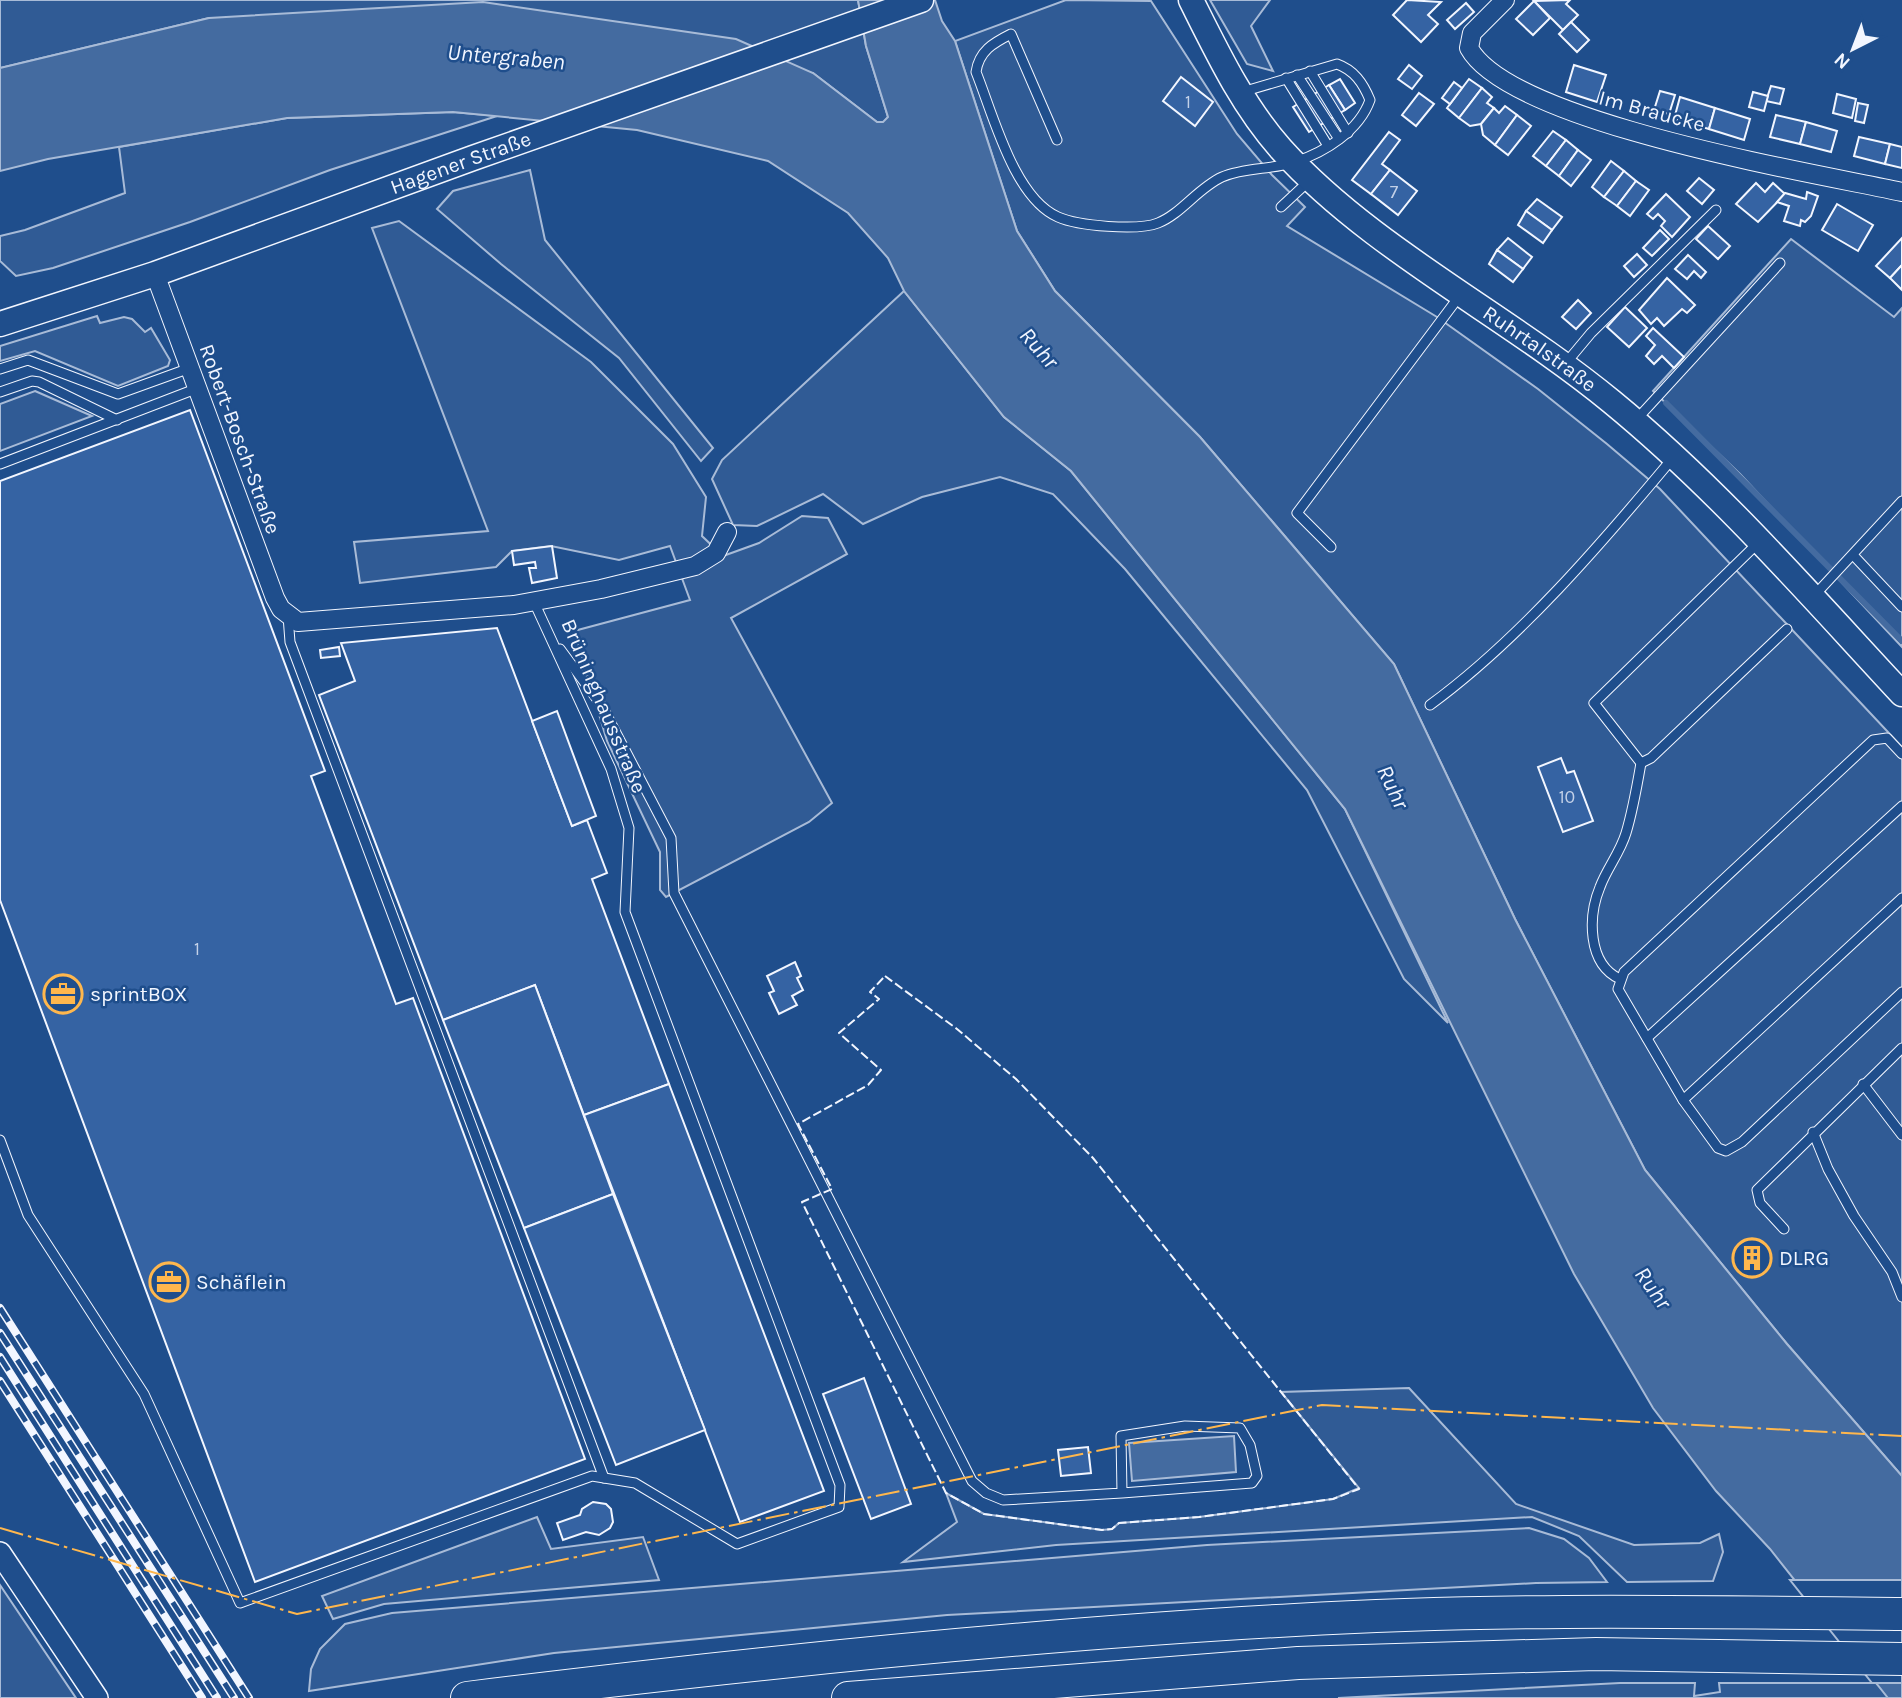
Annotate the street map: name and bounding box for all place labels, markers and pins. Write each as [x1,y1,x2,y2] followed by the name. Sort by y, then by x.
[42,973,84,1015] office icon: sprintBOX
[90,982,188,1006] place label: sprintBOX
[1731,1237,1773,1279] building icon: DLRG
[1779,1246,1829,1270] place label: DLRG
[148,1261,190,1303] office icon: Schäflein
[196,1270,287,1294] place label: Schäflein

